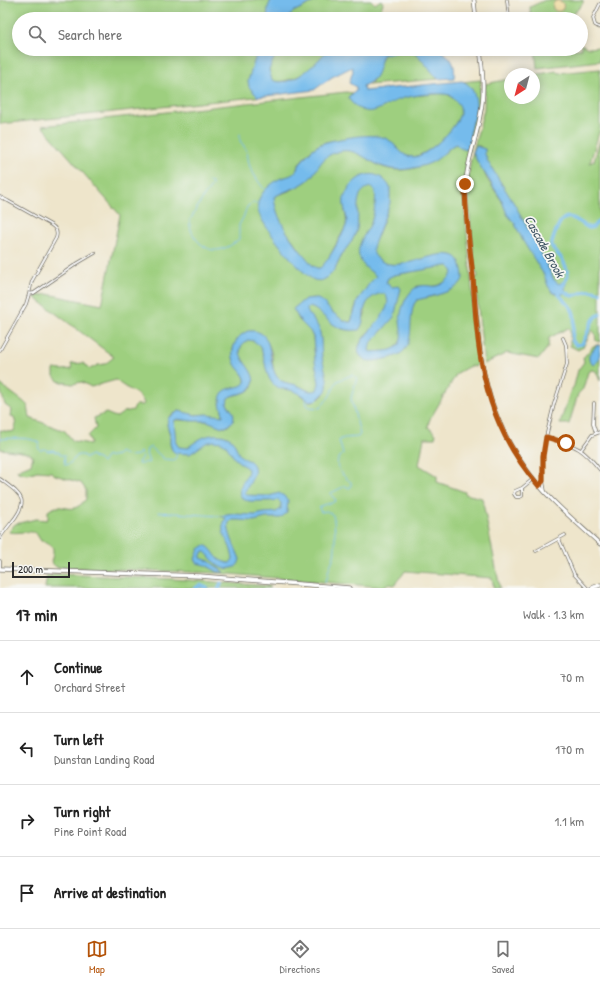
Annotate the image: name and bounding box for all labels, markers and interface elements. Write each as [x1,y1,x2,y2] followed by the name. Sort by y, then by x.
[12,12,588,56] search box
[26,23,48,45] icon: search
[58,24,122,45] text: Search here
[504,68,540,104] north arrow
[456,175,474,193] route end
[521,212,570,282] water label: Cascade Brook
[557,434,575,452] route start
[12,560,70,579] scale bar
[18,562,43,576] text: 200 m
[16,603,58,626] text: 17 min
[523,605,584,623] text: Walk · 1.3 km
[54,657,102,678] text: Continue
[16,666,38,688] icon: ahead
[560,668,584,686] text: 70 m
[54,678,125,696] text: Orchard Street
[54,729,104,750] text: Turn left
[16,738,38,760] icon: left
[555,740,584,758] text: 170 m
[54,750,154,768] text: Dunstan Landing Road
[54,801,110,822] text: Turn right
[16,810,38,832] icon: right
[555,812,584,830] text: 1.1 km
[54,822,126,840] text: Pine Point Road
[16,882,38,904] icon: arrive
[54,882,166,903] text: Arrive at destination
[86,938,108,976] tab: Map
[280,938,320,976] tab: Directions
[492,938,514,976] tab: Saved

